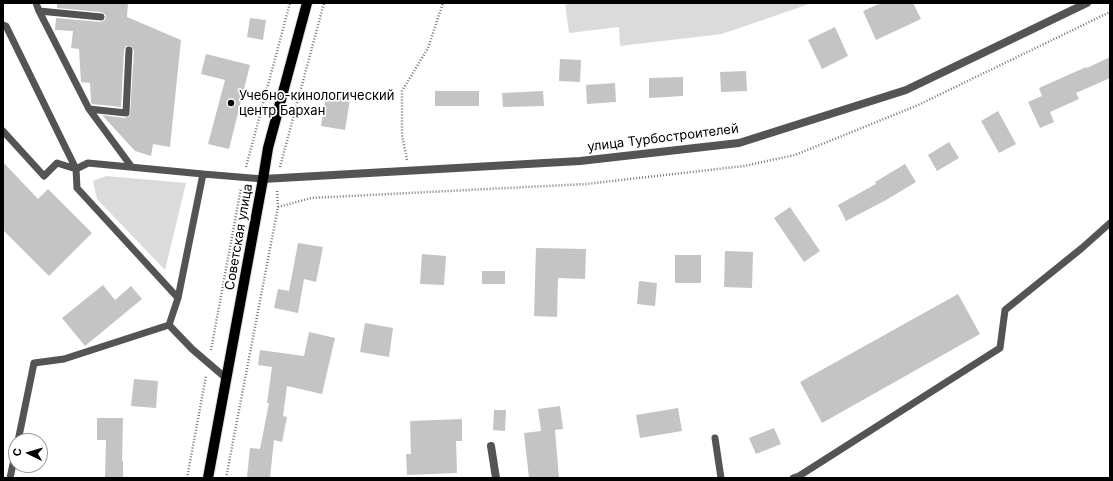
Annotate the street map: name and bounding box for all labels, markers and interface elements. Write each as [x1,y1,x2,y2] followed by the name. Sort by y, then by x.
[239,88,394,119] place label: Учебно-кинологический центр Бархан
[226,98,236,108] marker: Учебно-кинологический центр Бархан
[587,121,739,155] street label: улица Турбостроителей
[222,183,256,291] street label: Советская улица
[8,433,48,473] north arrow
[10,447,24,457] text: С

